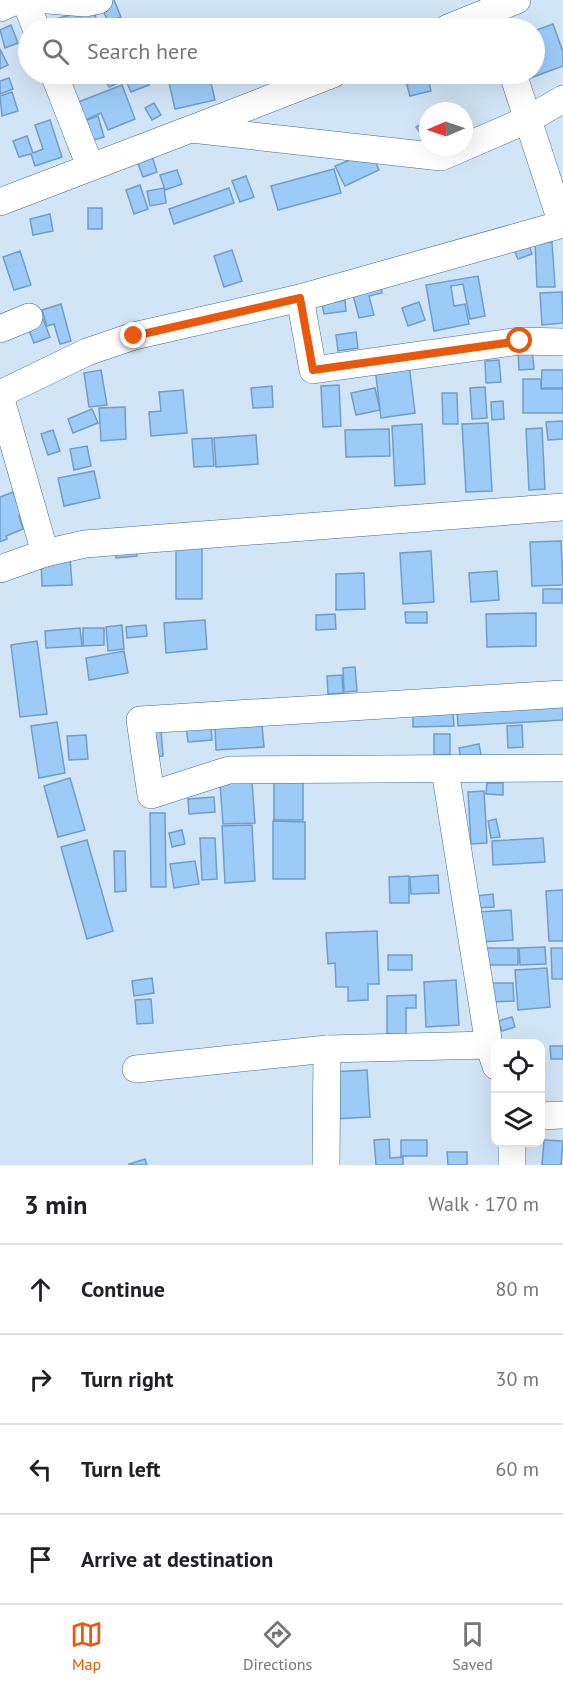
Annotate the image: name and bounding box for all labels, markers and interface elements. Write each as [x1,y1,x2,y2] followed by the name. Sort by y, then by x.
[18,18,545,84] search box
[39,35,72,68] icon: search
[87,37,198,65] text: Search here
[419,102,473,156] north arrow
[120,322,146,348] route end
[506,327,532,353] route start
[491,1039,545,1147] map controls
[491,1039,545,1093] button: locate
[491,1093,545,1147] button: layers
[24,1188,87,1221] text: 3 min
[428,1191,539,1217] text: Walk · 170 m
[24,1273,57,1306] icon: ahead
[81,1275,165,1303] text: Continue
[496,1276,539,1302] text: 80 m
[24,1363,57,1396] icon: right
[81,1365,173,1393] text: Turn right
[496,1366,539,1392] text: 30 m
[24,1453,57,1486] icon: left
[81,1455,161,1483] text: Turn left
[496,1456,539,1482] text: 60 m
[24,1543,57,1576] icon: arrive
[81,1545,273,1573] text: Arrive at destination
[70,1618,103,1674] tab: Map
[243,1618,312,1674] tab: Directions
[452,1618,493,1674] tab: Saved

